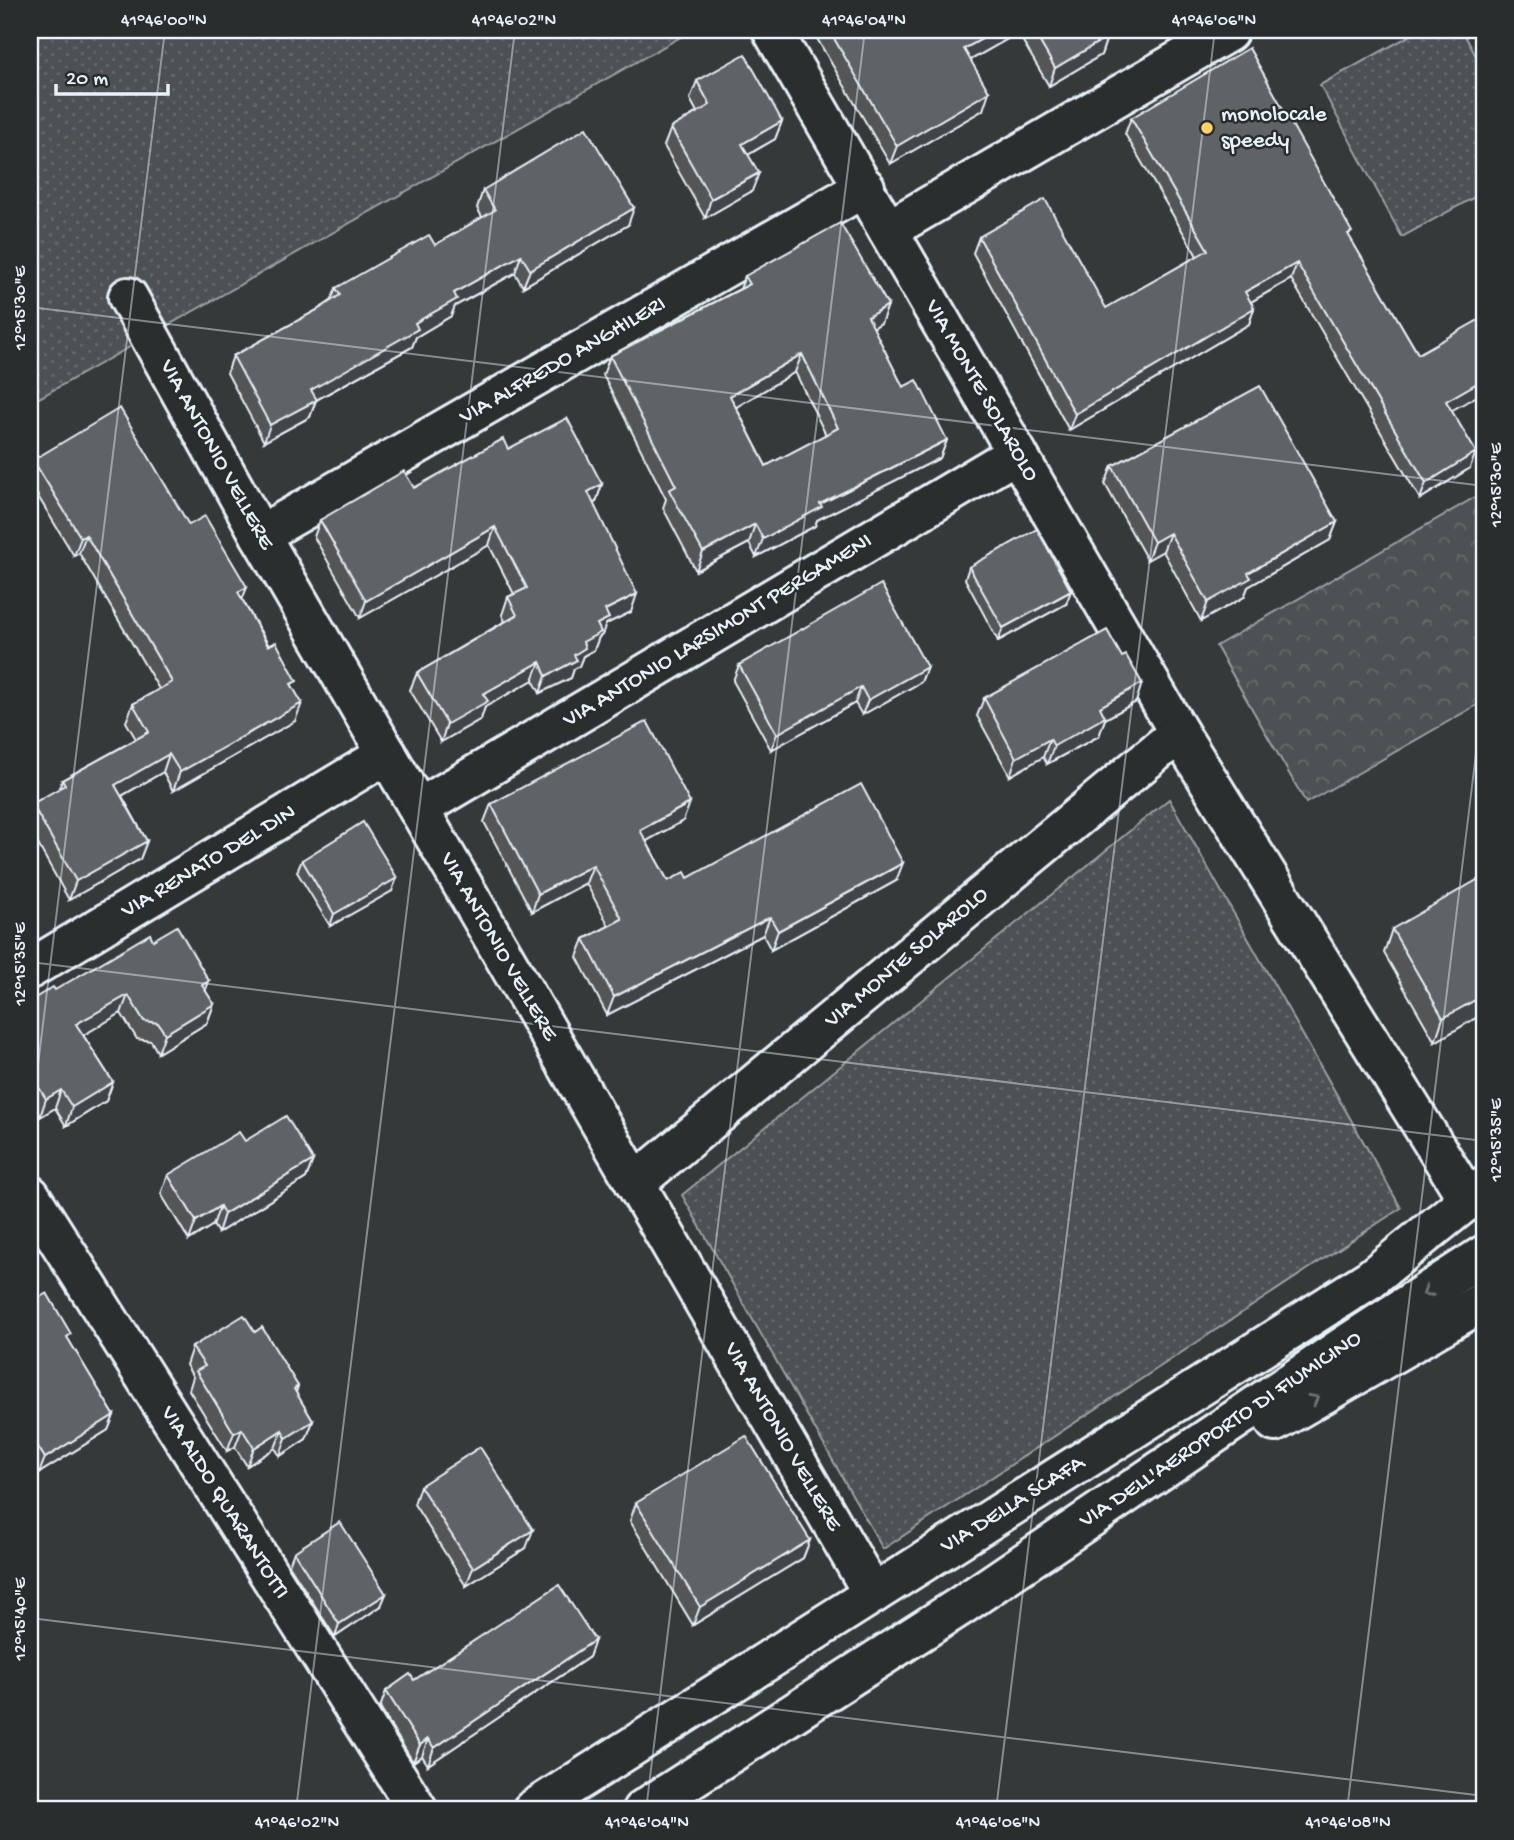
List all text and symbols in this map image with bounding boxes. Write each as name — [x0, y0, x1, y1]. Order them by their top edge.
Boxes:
text: 41°46'00"N — [121, 11, 207, 32]
text: 41°46'02"N — [472, 11, 556, 32]
text: 41°46'04"N — [822, 11, 906, 32]
text: 41°46'06"N — [1172, 11, 1256, 32]
scale bar — [56, 52, 168, 96]
text: 20 m — [66, 68, 108, 93]
place label: monolocale speedy — [1221, 102, 1328, 155]
marker: monolocale speedy — [1199, 120, 1215, 136]
text: 12°15'30"E — [11, 265, 32, 351]
street label: VIA ALFREDO ANGHILERI — [454, 291, 671, 432]
street label: VIA MONTE SOLAROLO — [917, 294, 1044, 487]
street label: VIA ANTONIO VELLERE — [152, 354, 280, 556]
text: 12°15'30"E — [1487, 442, 1508, 528]
street label: VIA ANTONIO LARSIMONT PERGAMENI — [558, 528, 877, 735]
street label: VIA RENATO DEL DIN — [116, 799, 301, 925]
street label: VIA ANTONIO VELLERE — [433, 847, 564, 1047]
street label: VIA MONTE SOLAROLO — [819, 882, 994, 1035]
text: 12°15'35"E — [11, 922, 32, 1007]
text: 12°15'35"E — [1487, 1098, 1508, 1183]
one-way arrow — [1422, 1284, 1435, 1297]
street label: VIA DELL'AEROPORTO DI FIUMICINO — [1074, 1325, 1367, 1535]
street label: VIA ANTONIO VELLERE — [717, 1337, 848, 1537]
one-way arrow — [1306, 1394, 1319, 1407]
street label: VIA ALDO QUARANTOTTI — [153, 1401, 294, 1604]
street label: VIA DELLA SCAFA — [935, 1449, 1091, 1561]
text: 12°15'40"E — [11, 1577, 32, 1661]
text: 41°46'02"N — [255, 1813, 339, 1834]
text: 41°46'04"N — [605, 1813, 689, 1834]
text: 41°46'06"N — [956, 1813, 1040, 1834]
text: 41°46'08"N — [1305, 1813, 1391, 1834]

